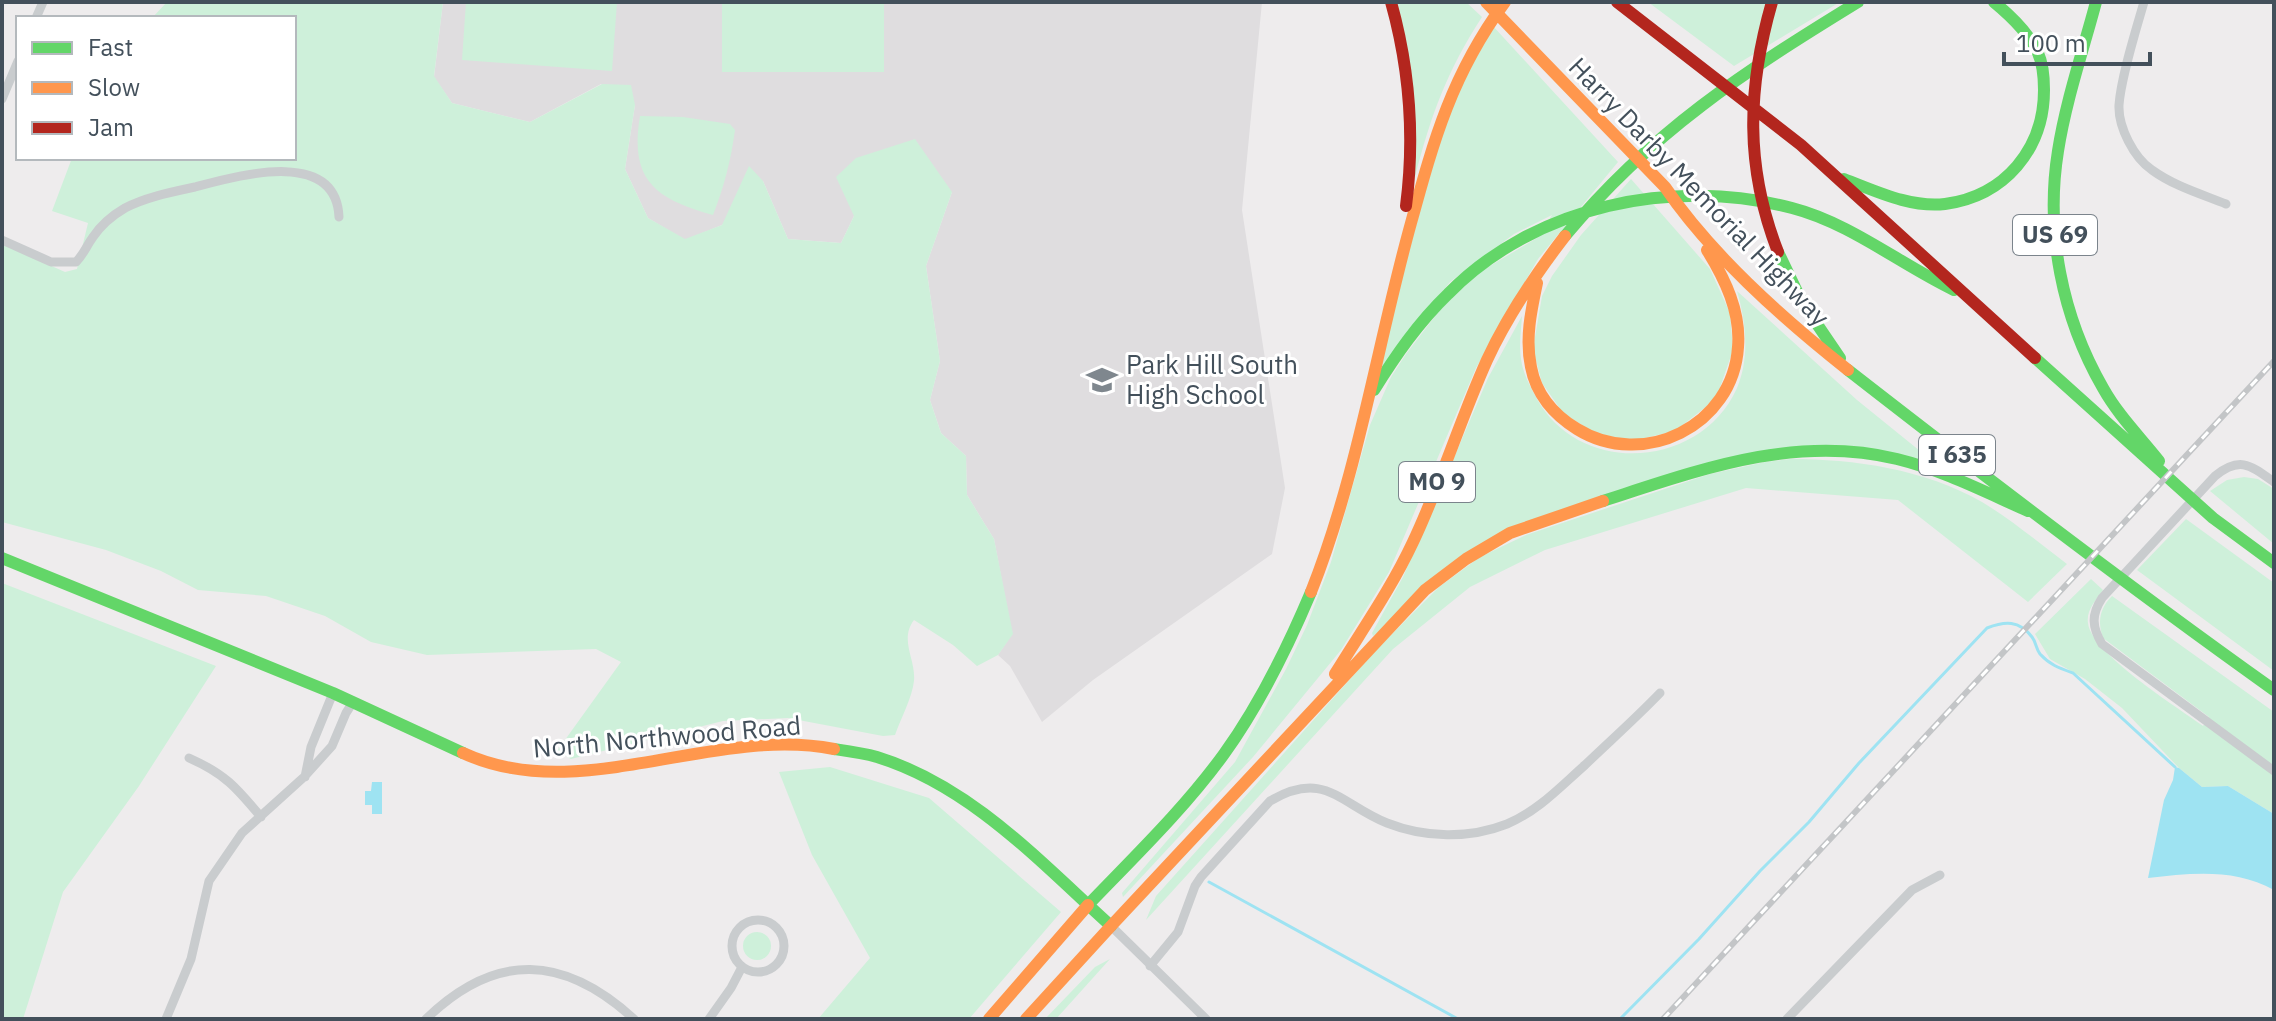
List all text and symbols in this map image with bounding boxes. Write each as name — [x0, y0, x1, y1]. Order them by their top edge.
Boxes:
legend — [16, 16, 296, 160]
scale bar — [2004, 16, 2150, 66]
text: 100 m — [2016, 27, 2086, 59]
text: Fast — [88, 31, 133, 63]
street label: Harry Darby Memorial Highway — [1562, 50, 1837, 333]
text: Slow — [88, 71, 140, 103]
text: Jam — [88, 111, 134, 143]
road number: US 69 — [2013, 215, 2097, 255]
place label: Park Hill South High School — [1126, 347, 1298, 411]
school or university icon: Park Hill South High School — [1085, 363, 1119, 397]
road number: I 635 — [1919, 435, 1995, 475]
road number: MO 9 — [1399, 462, 1475, 502]
street label: North Northwood Road — [531, 707, 802, 765]

